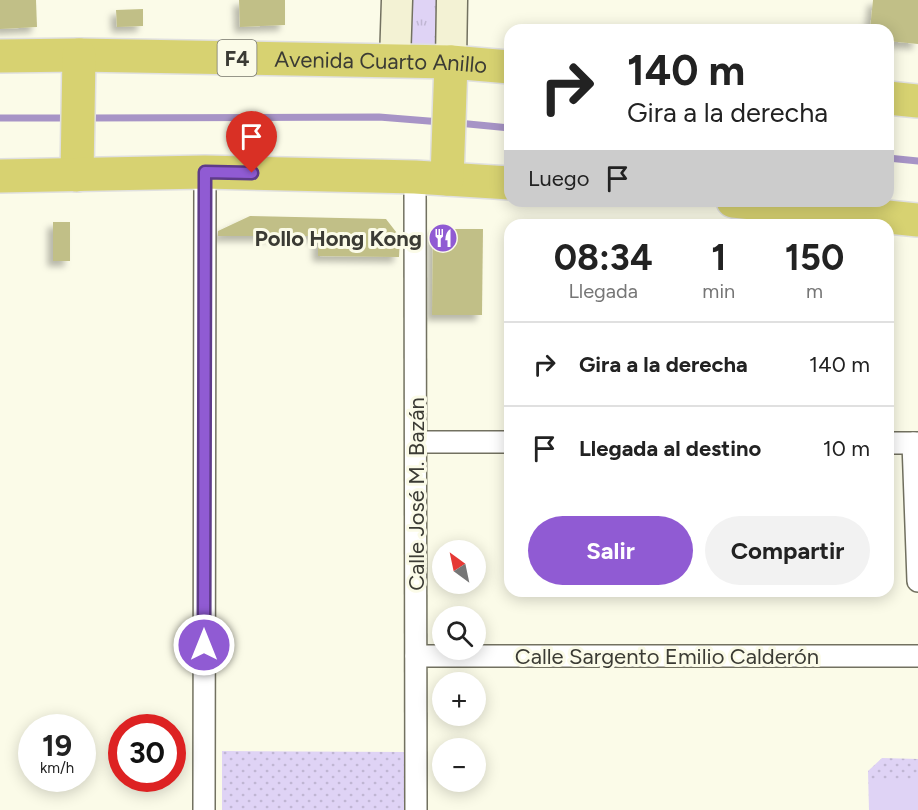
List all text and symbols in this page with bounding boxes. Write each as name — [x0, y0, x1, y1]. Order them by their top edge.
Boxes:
road number: F4 — [218, 40, 256, 76]
street label: Avenida Cuarto Anillo — [274, 45, 488, 79]
text: 140 m — [627, 45, 745, 96]
icon: right — [528, 48, 606, 126]
text: Gira a la derecha — [627, 96, 828, 129]
pin — [226, 111, 277, 173]
icon: arrive — [235, 120, 268, 153]
icon: arrive — [601, 162, 634, 195]
text: Luego — [528, 165, 589, 192]
restaurant icon: Pollo Hong Kong — [427, 222, 459, 254]
place label: Pollo Hong Kong — [255, 225, 422, 252]
text: 08:34 — [554, 236, 653, 279]
text: 1 — [711, 236, 726, 279]
text: 150 — [785, 236, 844, 279]
text: Llegada — [568, 279, 638, 303]
text: min — [702, 279, 735, 303]
text: m — [806, 279, 823, 303]
icon: right — [528, 348, 561, 381]
text: Gira a la derecha — [579, 351, 748, 378]
text: 140 m — [809, 351, 870, 378]
street label: Calle José M. Bazán — [403, 397, 430, 591]
icon: arrive — [528, 432, 561, 465]
text: Llegada al destino — [579, 435, 761, 462]
text: 10 m — [823, 435, 870, 462]
button: Salir — [528, 516, 693, 585]
button: Compartir — [705, 516, 870, 585]
north arrow — [432, 540, 486, 594]
map controls — [432, 540, 486, 792]
button: search — [432, 606, 486, 660]
position arrow — [172, 613, 236, 677]
street label: Calle Sargento Emilio Calderón — [515, 643, 819, 670]
button: + — [432, 672, 486, 726]
speed limit sign: 30 — [108, 714, 186, 792]
text: 19 — [42, 727, 72, 764]
button: − — [432, 738, 486, 792]
text: km/h — [40, 759, 74, 777]

